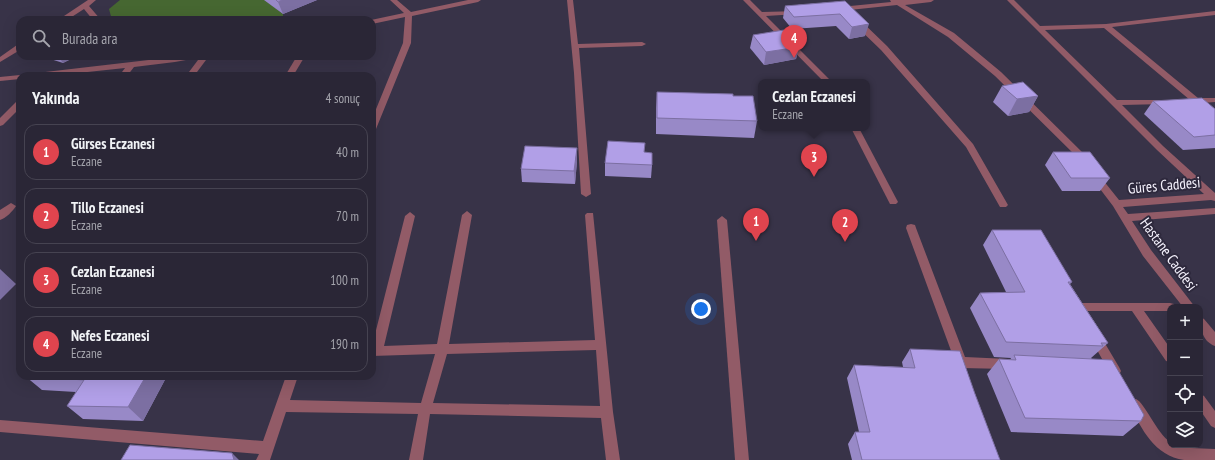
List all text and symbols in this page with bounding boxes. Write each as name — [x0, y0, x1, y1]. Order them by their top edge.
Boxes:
search box — [16, 16, 376, 60]
pin: 4 — [781, 25, 807, 58]
icon: search — [30, 27, 52, 49]
text: Burada ara — [62, 29, 117, 48]
popup — [758, 79, 870, 131]
text: Yakında — [32, 87, 79, 109]
text: Cezlan Eczanesi — [772, 87, 856, 106]
text: 4 sonuç — [325, 90, 360, 107]
text: Eczane — [772, 106, 803, 123]
text: Gürses Eczanesi — [71, 134, 155, 153]
text: 1 — [43, 144, 49, 161]
text: 40 m — [336, 144, 359, 161]
pin: 3 — [801, 144, 827, 177]
text: Eczane — [71, 153, 102, 170]
street label: Güres Caddesi — [1127, 172, 1201, 198]
text: Tillo Eczanesi — [71, 198, 144, 217]
text: 2 — [43, 208, 49, 225]
text: 70 m — [336, 208, 359, 225]
pin: 1 — [743, 208, 769, 241]
pin: 2 — [832, 209, 858, 242]
street label: Hastane Caddesi — [1136, 214, 1202, 294]
text: Eczane — [71, 217, 102, 234]
text: Cezlan Eczanesi — [71, 262, 155, 281]
text: 3 — [43, 272, 49, 289]
text: 100 m — [330, 272, 359, 289]
text: Eczane — [71, 281, 102, 298]
your location — [691, 299, 711, 319]
map controls — [1167, 304, 1203, 448]
button: + — [1167, 304, 1203, 340]
text: Nefes Eczanesi — [71, 326, 150, 345]
text: 4 — [43, 336, 49, 353]
text: 190 m — [330, 336, 359, 353]
button: − — [1167, 340, 1203, 376]
text: Eczane — [71, 345, 102, 362]
button: locate — [1167, 376, 1203, 412]
button: layers — [1167, 412, 1203, 448]

